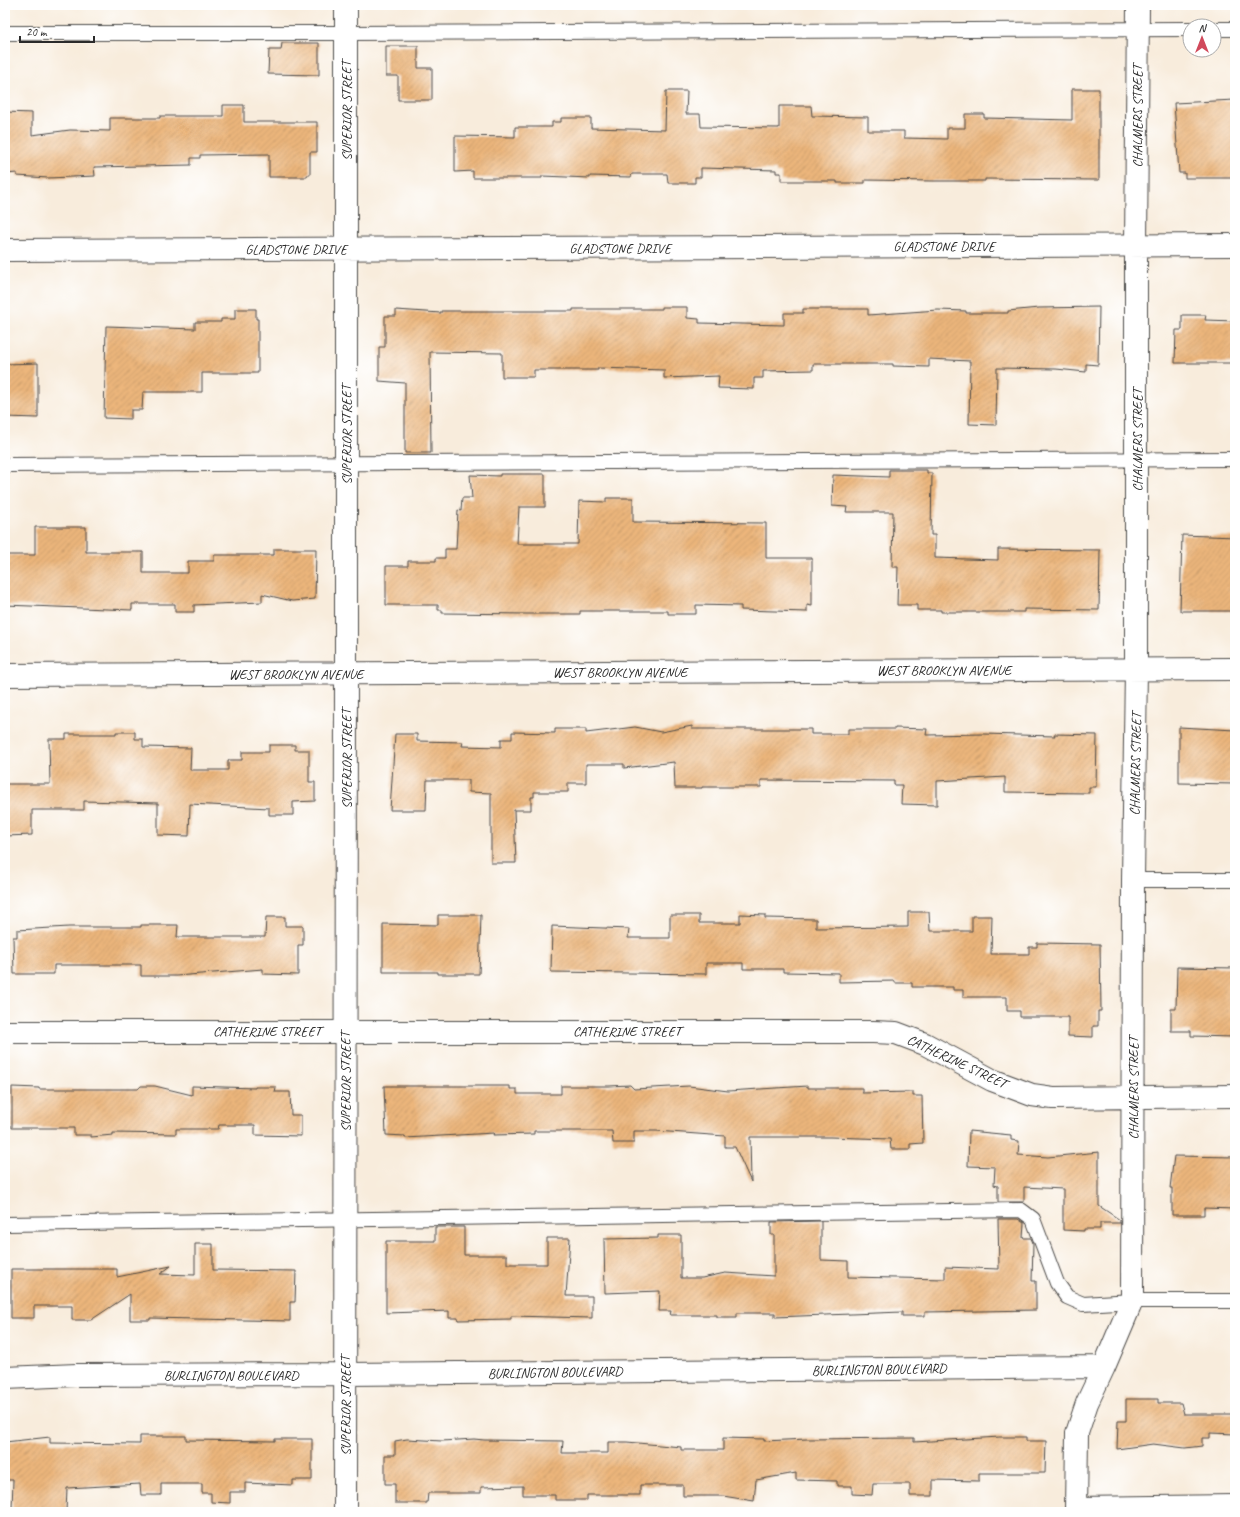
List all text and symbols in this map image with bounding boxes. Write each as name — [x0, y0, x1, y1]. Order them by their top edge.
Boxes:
scale bar — [20, 18, 94, 44]
north arrow — [1182, 18, 1222, 58]
text: N — [1199, 21, 1208, 35]
text: 20 m — [26, 24, 48, 40]
street label: SUPERIOR STREET — [338, 58, 355, 161]
street label: CHALMERS STREET — [1129, 61, 1146, 167]
street label: GLADSTONE DRIVE — [893, 238, 997, 255]
street label: GLADSTONE DRIVE — [569, 240, 673, 257]
street label: GLADSTONE DRIVE — [245, 241, 349, 258]
street label: SUPERIOR STREET — [338, 382, 355, 485]
street label: CHALMERS STREET — [1129, 385, 1146, 491]
street label: WEST BROOKLYN AVENUE — [877, 662, 1013, 679]
street label: WEST BROOKLYN AVENUE — [553, 664, 689, 681]
street label: WEST BROOKLYN AVENUE — [229, 666, 365, 683]
street label: SUPERIOR STREET — [338, 706, 355, 809]
street label: CHALMERS STREET — [1126, 709, 1145, 816]
street label: CATHERINE STREET — [213, 1023, 325, 1040]
street label: CATHERINE STREET — [573, 1023, 685, 1040]
street label: SUPERIOR STREET — [337, 1029, 354, 1132]
street label: CATHERINE STREET — [904, 1031, 1013, 1094]
street label: CHALMERS STREET — [1125, 1033, 1142, 1139]
street label: SUPERIOR STREET — [337, 1353, 354, 1456]
street label: BURLINGTON BOULEVARD — [812, 1360, 948, 1379]
street label: BURLINGTON BOULEVARD — [488, 1363, 624, 1382]
street label: BURLINGTON BOULEVARD — [164, 1367, 300, 1384]

